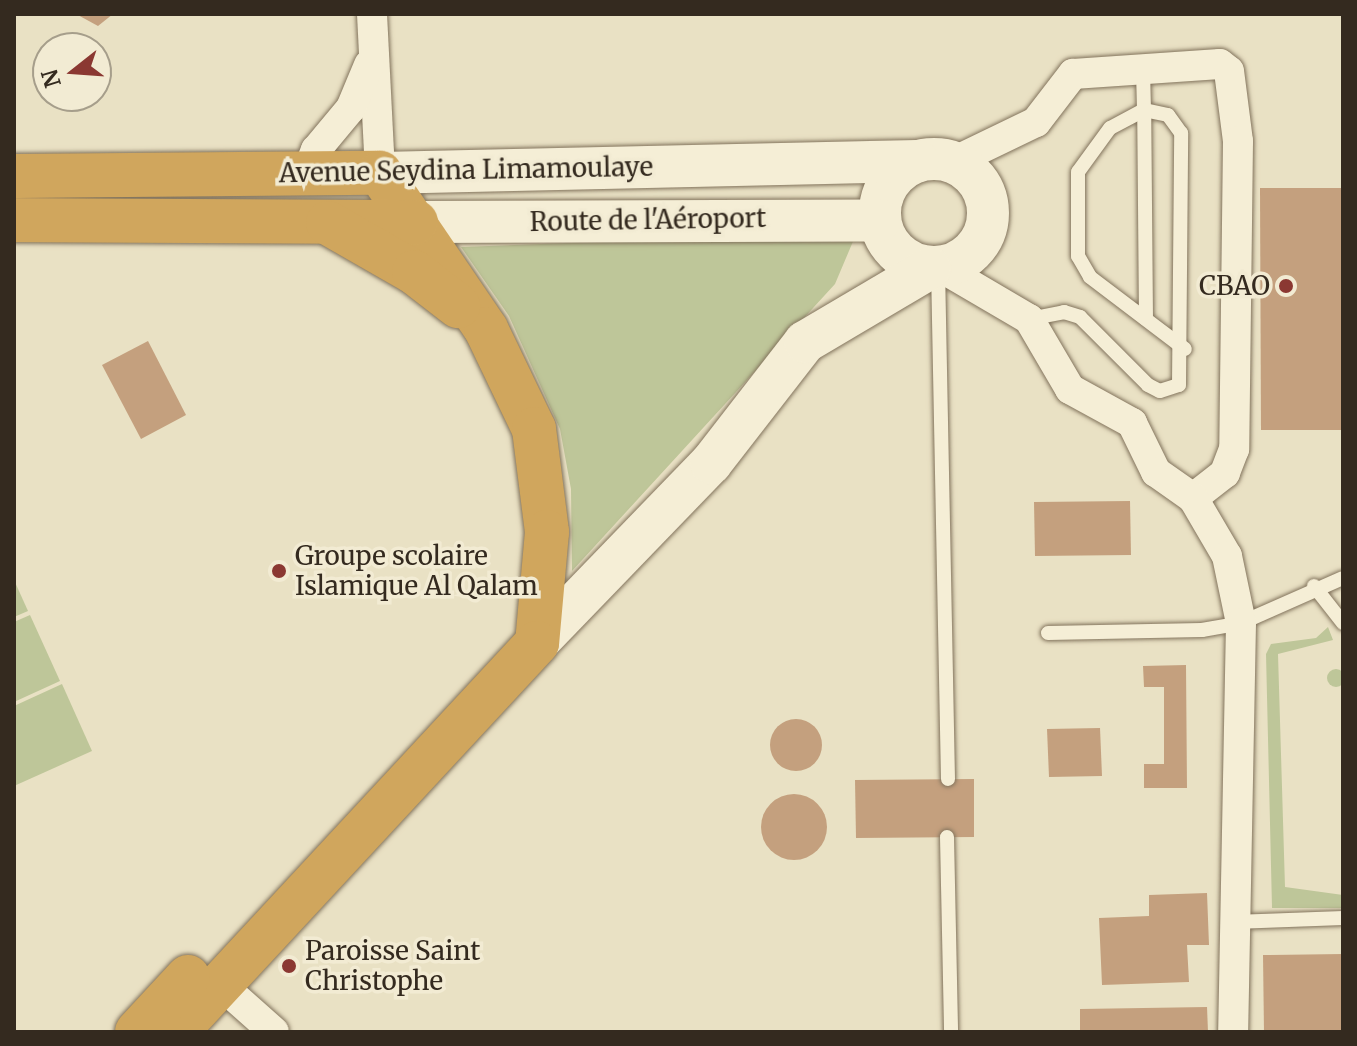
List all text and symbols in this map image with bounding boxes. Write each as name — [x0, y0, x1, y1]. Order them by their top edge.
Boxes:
north arrow — [32, 32, 112, 112]
text: N — [35, 66, 67, 91]
street label: Avenue Seydina Limamoulaye — [279, 151, 653, 189]
street label: Route de l'Aéroport — [529, 202, 767, 238]
place label: CBAO — [1199, 270, 1270, 302]
marker: CBAO — [1277, 277, 1295, 295]
place label: Groupe scolaire Islamique Al Qalam — [295, 540, 538, 602]
marker: Groupe scolaire Islamique Al Qalam — [270, 562, 288, 580]
place label: Paroisse Saint Christophe — [305, 935, 480, 996]
marker: Paroisse Saint Christophe — [280, 957, 298, 975]

